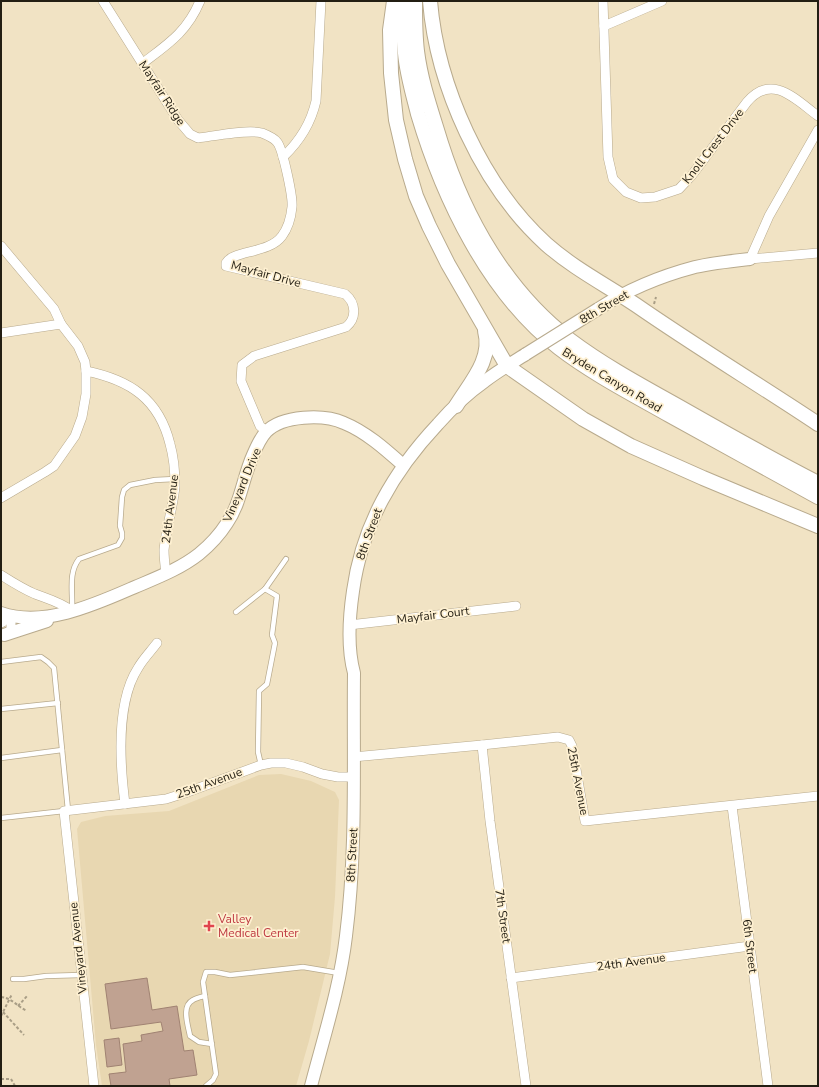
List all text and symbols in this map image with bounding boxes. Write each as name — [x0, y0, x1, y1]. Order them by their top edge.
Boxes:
street label: Mayfair Ridge — [135, 57, 189, 129]
street label: Knoll Crest Drive — [679, 105, 747, 187]
street label: Mayfair Drive — [229, 257, 303, 291]
street label: 8th Street — [577, 286, 632, 327]
street label: Bryden Canyon Road — [559, 344, 665, 416]
street label: Vineyard Drive — [219, 445, 265, 526]
street label: 24th Avenue — [158, 474, 182, 544]
street label: 8th Street — [352, 505, 386, 562]
street label: Mayfair Court — [396, 603, 471, 627]
street label: 25th Avenue — [564, 745, 592, 817]
street label: 25th Avenue — [174, 764, 244, 802]
street label: 8th Street — [343, 827, 361, 882]
street label: 7th Street — [491, 888, 515, 945]
street label: Vineyard Avenue — [65, 902, 91, 995]
place label: Valley Medical Center — [217, 911, 299, 941]
street label: 6th Street — [739, 918, 761, 975]
marker: Valley Medical Center — [203, 920, 215, 932]
street label: 24th Avenue — [596, 949, 666, 975]

